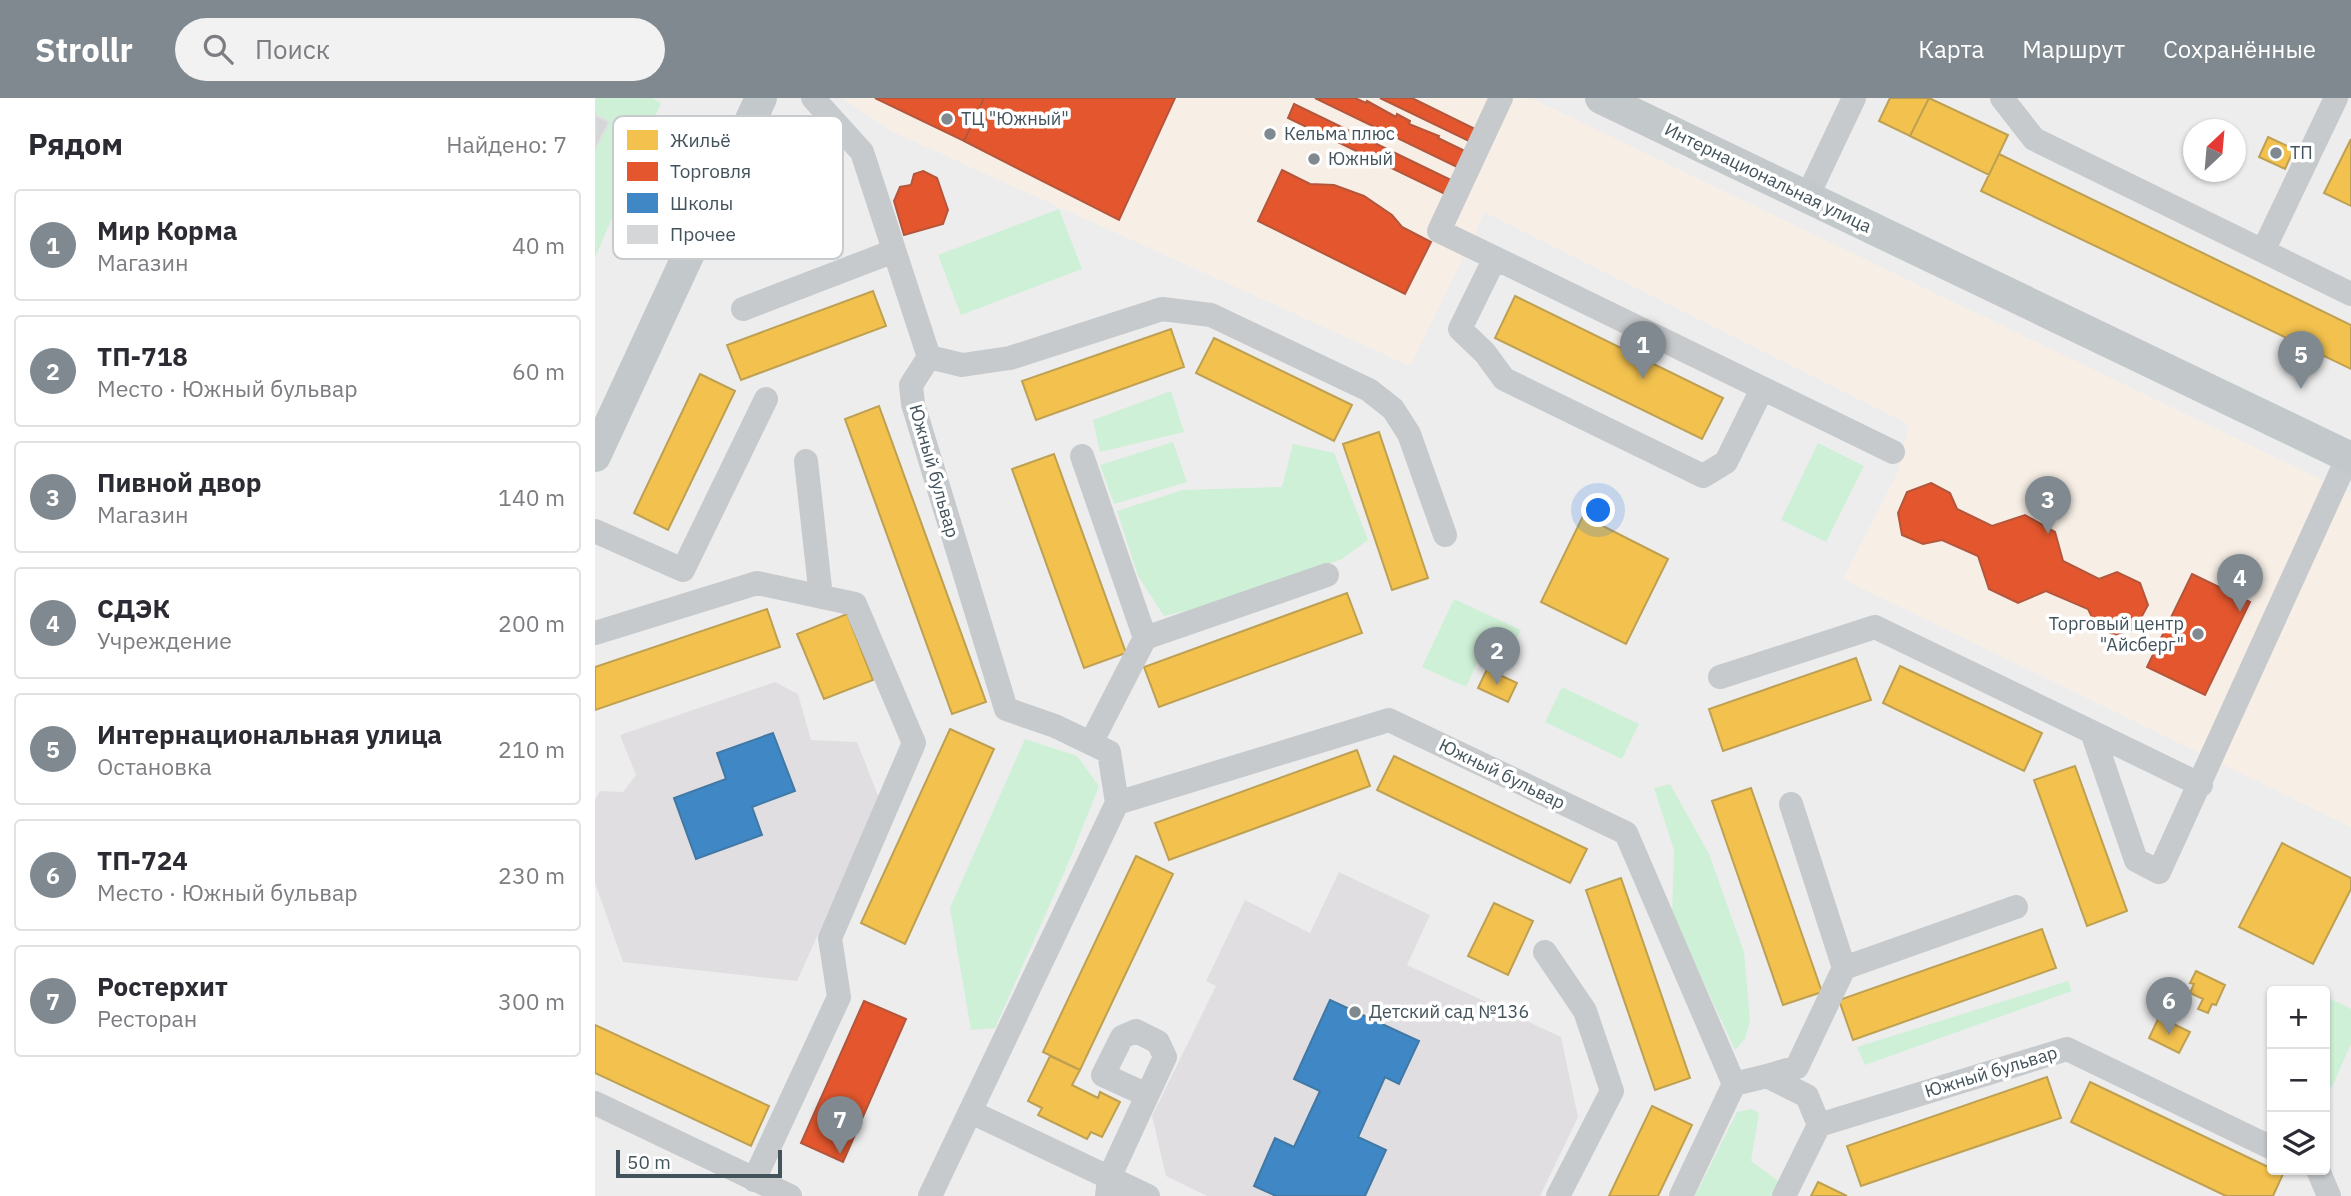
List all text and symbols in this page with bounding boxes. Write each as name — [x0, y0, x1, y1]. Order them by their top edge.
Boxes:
search box — [175, 18, 665, 81]
text: Strollr — [35, 28, 133, 71]
icon: search — [199, 30, 237, 68]
text: Поиск — [255, 32, 330, 66]
text: Карта — [1918, 33, 1984, 65]
text: Маршрут — [2022, 33, 2125, 65]
text: Сохранённые — [2163, 33, 2316, 65]
place label: ТЦ "Южный" — [961, 107, 1069, 130]
marker: ТЦ "Южный" — [939, 111, 955, 127]
legend — [613, 116, 843, 259]
street label: Интернациональная улица — [1661, 117, 1876, 238]
north arrow — [2183, 119, 2246, 182]
place label: Кельма плюс — [1284, 122, 1395, 145]
text: Рядом — [28, 124, 123, 163]
marker: Кельма плюс — [1262, 126, 1278, 142]
text: Жильё — [670, 128, 731, 152]
text: Найдено: 7 — [446, 129, 567, 159]
place label: ТП — [2290, 141, 2313, 164]
marker: ТП — [2268, 145, 2284, 161]
place label: Южный — [1328, 147, 1393, 170]
marker: Южный — [1306, 151, 1322, 167]
text: Торговля — [670, 159, 751, 183]
text: Школы — [670, 191, 733, 215]
text: Мир Корма — [97, 213, 238, 247]
text: Прочее — [670, 222, 736, 246]
text: 1 — [46, 230, 60, 260]
text: 40 m — [512, 230, 565, 260]
text: Магазин — [97, 247, 188, 277]
pin: 1 — [1620, 321, 1666, 379]
pin: 5 — [2278, 331, 2324, 389]
text: ТП-718 — [97, 339, 188, 373]
text: 2 — [46, 356, 60, 386]
text: 60 m — [512, 356, 565, 386]
text: Место · Южный бульвар — [97, 373, 358, 403]
street label: Южный бульвар — [904, 402, 965, 540]
text: Пивной двор — [97, 465, 262, 499]
pin: 3 — [2025, 476, 2071, 534]
text: 3 — [46, 482, 60, 512]
text: 140 m — [498, 482, 565, 512]
your location — [1581, 493, 1615, 527]
text: Магазин — [97, 499, 188, 529]
pin: 4 — [2217, 554, 2263, 612]
text: СДЭК — [97, 591, 170, 625]
text: 4 — [46, 608, 60, 638]
text: 200 m — [498, 608, 565, 638]
place label: Торговый центр "Айсберг" — [2049, 612, 2184, 656]
text: Учреждение — [97, 625, 232, 655]
marker: Торговый центр "Айсберг" — [2190, 626, 2206, 642]
pin: 2 — [1474, 627, 1520, 685]
text: Интернациональная улица — [97, 717, 442, 751]
street label: Южный бульвар — [1435, 733, 1569, 814]
text: 5 — [46, 734, 60, 764]
text: 210 m — [498, 734, 565, 764]
text: Остановка — [97, 751, 212, 781]
text: ТП-724 — [97, 843, 188, 877]
text: 6 — [46, 860, 60, 890]
text: 230 m — [498, 860, 565, 890]
text: Место · Южный бульвар — [97, 877, 358, 907]
text: Ростерхит — [97, 969, 228, 1003]
pin: 6 — [2146, 977, 2192, 1035]
text: 7 — [46, 986, 60, 1016]
text: 300 m — [498, 986, 565, 1016]
map controls — [2267, 986, 2330, 1175]
button: + — [2267, 986, 2330, 1049]
place label: Детский сад №136 — [1369, 1000, 1529, 1023]
text: Ресторан — [97, 1003, 197, 1033]
marker: Детский сад №136 — [1347, 1004, 1363, 1020]
street label: Южный бульвар — [1922, 1040, 2060, 1103]
button: − — [2267, 1049, 2330, 1112]
pin: 7 — [817, 1096, 863, 1154]
button: layers — [2267, 1112, 2330, 1175]
scale bar — [616, 1147, 782, 1179]
text: 50 m — [627, 1150, 671, 1174]

